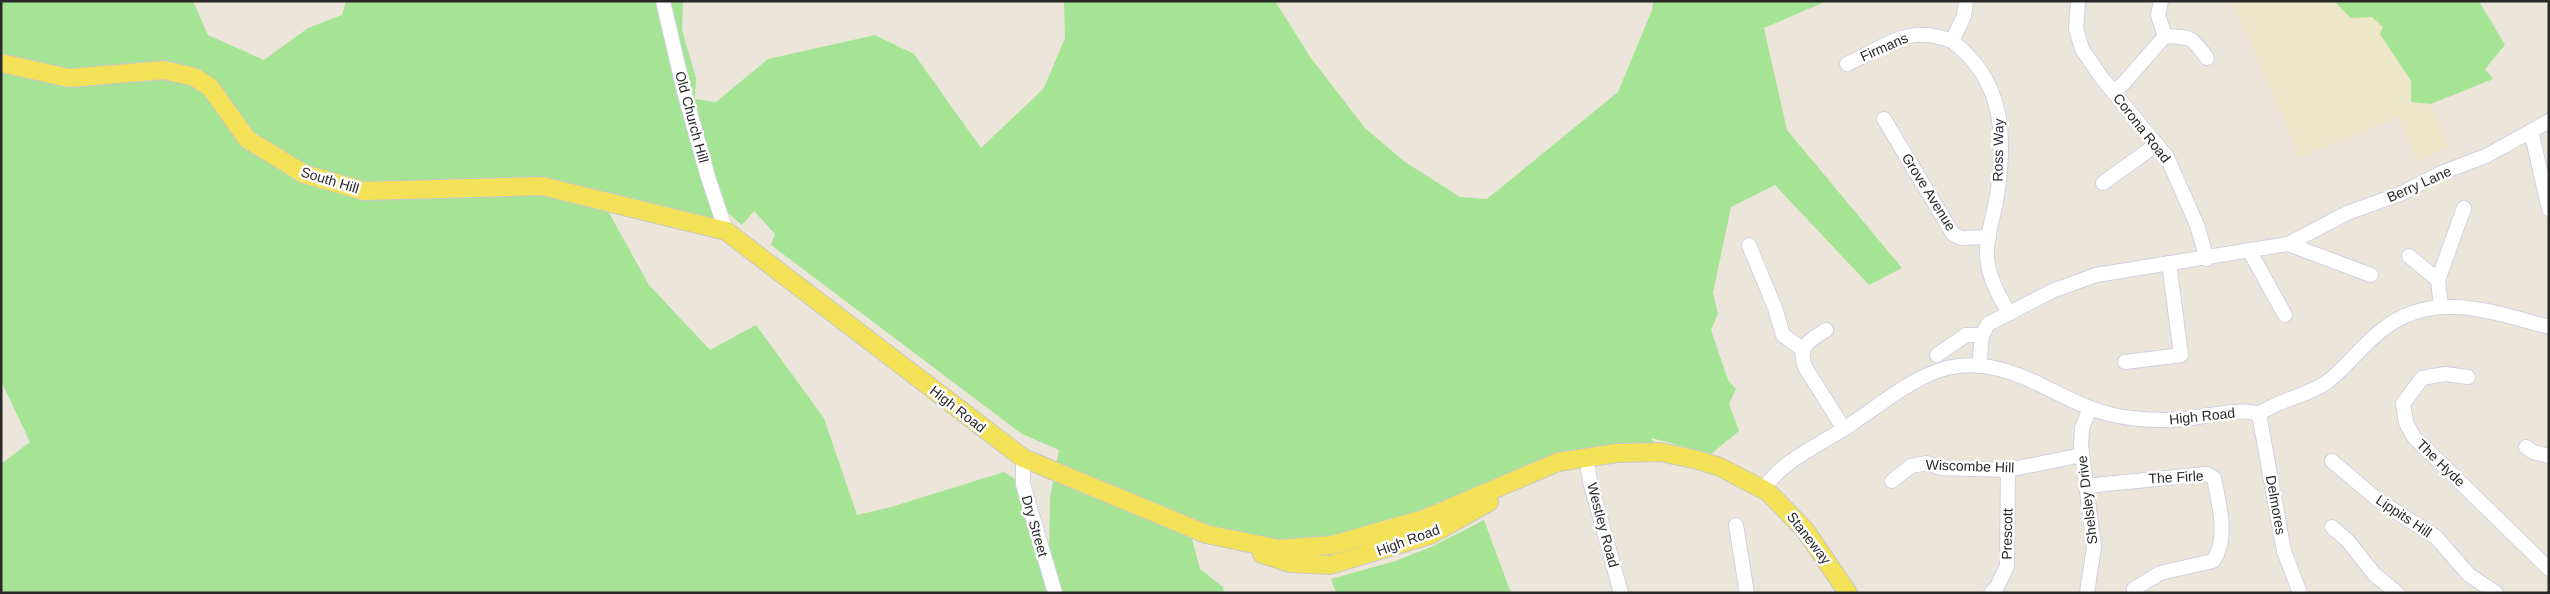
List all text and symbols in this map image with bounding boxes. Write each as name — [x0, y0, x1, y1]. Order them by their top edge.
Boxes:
street label: Firmans — [1858, 29, 1910, 65]
street label: Old Church Hill — [672, 69, 712, 165]
street label: Corona Road — [2110, 90, 2174, 166]
street label: Ross Way — [1989, 118, 2007, 182]
street label: Grove Avenue — [1899, 150, 1959, 234]
street label: Berry Lane — [2384, 163, 2454, 205]
street label: South Hill — [299, 164, 361, 196]
street label: High Road — [927, 382, 989, 436]
street label: High Road — [2168, 405, 2236, 427]
street label: The Hyde — [2414, 436, 2469, 490]
street label: Shelsley Drive — [2074, 454, 2100, 545]
street label: Wiscombe Hill — [1925, 456, 2015, 476]
street label: The Firle — [2148, 468, 2204, 486]
street label: Delmores — [2263, 474, 2289, 536]
street label: Westley Road — [1584, 481, 1622, 569]
street label: Lippits Hill — [2373, 492, 2435, 540]
street label: Dry Street — [1019, 494, 1051, 559]
street label: Prescott — [1999, 508, 2015, 560]
street label: Staneway — [1784, 509, 1834, 567]
street label: High Road — [1374, 521, 1442, 559]

